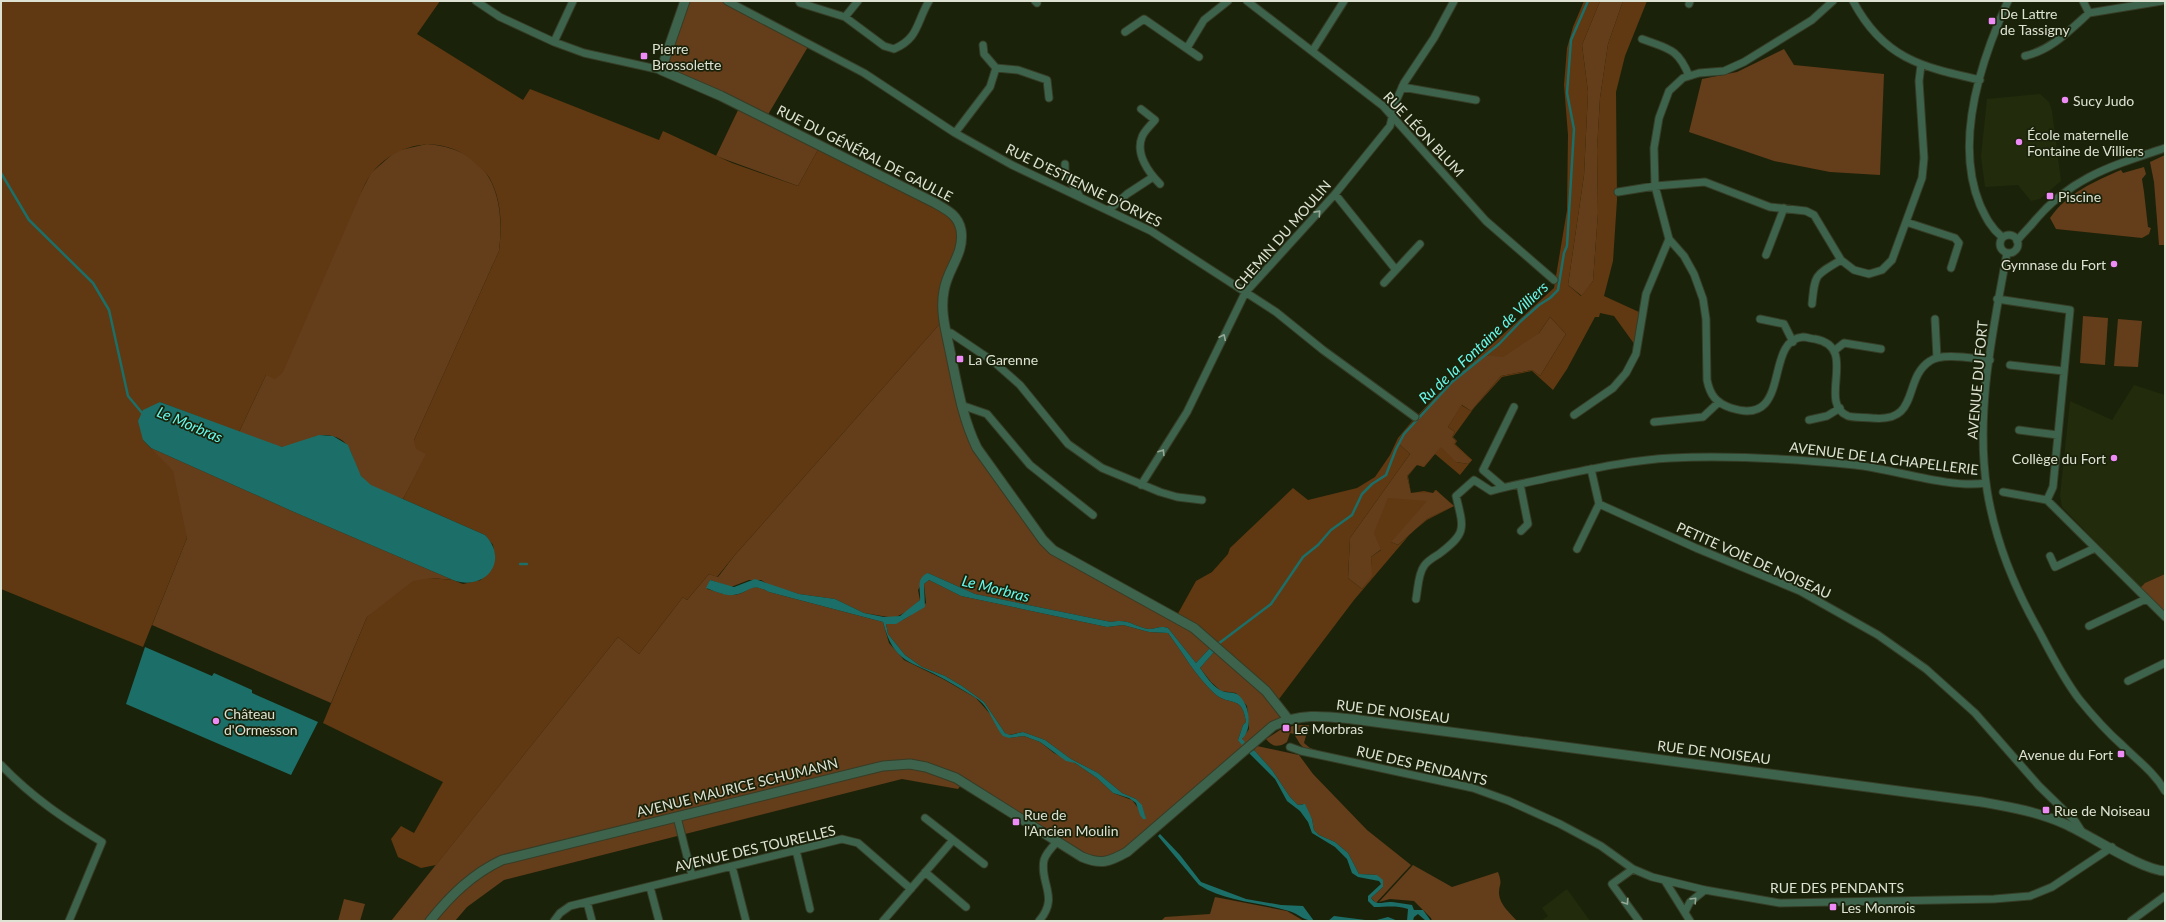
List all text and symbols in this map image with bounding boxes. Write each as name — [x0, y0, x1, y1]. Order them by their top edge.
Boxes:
place label: De Lattre de Tassigny — [2000, 5, 2070, 38]
marker: De Lattre de Tassigny — [1987, 16, 1997, 26]
place label: Pierre Brossolette — [652, 40, 721, 73]
marker: Pierre Brossolette — [639, 51, 649, 61]
street label: RUE LÉON BLUM — [1380, 88, 1468, 180]
place label: Sucy Judo — [2073, 92, 2134, 109]
marker: Sucy Judo — [2060, 95, 2070, 105]
street label: RUE DU GÉNÉRAL DE GAULLE — [774, 101, 956, 205]
place label: École maternelle Fontaine de Villiers — [2027, 126, 2144, 159]
marker: École maternelle Fontaine de Villiers — [2014, 137, 2024, 147]
street label: RUE D'ESTIENNE D'ORVES — [1003, 140, 1165, 230]
street label: CHEMIN DU MOULIN — [1230, 177, 1334, 293]
place label: Piscine — [2058, 188, 2101, 205]
marker: Piscine — [2045, 191, 2055, 201]
one-way arrow — [1314, 210, 1321, 218]
place label: Gymnase du Fort — [2001, 256, 2106, 273]
marker: Gymnase du Fort — [2109, 259, 2119, 269]
water label: Ru de la Fontaine de Villiers — [1415, 277, 1551, 407]
street label: AVENUE DU FORT — [1963, 319, 1991, 440]
one-way arrow — [1218, 334, 1226, 342]
place label: La Garenne — [968, 351, 1038, 368]
marker: La Garenne — [955, 354, 965, 364]
water label: Le Morbras — [155, 402, 225, 446]
street label: AVENUE DE LA CHAPELLERIE — [1789, 438, 1979, 478]
one-way arrow — [1157, 449, 1165, 456]
place label: Collège du Fort — [2012, 450, 2106, 467]
marker: Collège du Fort — [2109, 453, 2119, 463]
street label: PETITE VOIE DE NOISEAU — [1674, 518, 1834, 602]
water label: Le Morbras — [960, 571, 1032, 605]
street label: RUE DE NOISEAU — [1335, 696, 1451, 726]
place label: Château d'Ormesson — [224, 705, 298, 738]
marker: Château d'Ormesson — [211, 716, 221, 726]
place label: Le Morbras — [1294, 720, 1363, 737]
marker: Le Morbras — [1281, 723, 1291, 733]
street label: RUE DE NOISEAU — [1656, 737, 1772, 767]
street label: RUE DES PENDANTS — [1355, 742, 1489, 788]
place label: Avenue du Fort — [2018, 746, 2113, 763]
marker: Avenue du Fort — [2116, 749, 2126, 759]
street label: AVENUE MAURICE SCHUMANN — [635, 754, 839, 820]
place label: Rue de Noiseau — [2054, 802, 2150, 819]
marker: Rue de Noiseau — [2041, 805, 2051, 815]
place label: Rue de l'Ancien Moulin — [1024, 806, 1118, 839]
marker: Rue de l'Ancien Moulin — [1011, 817, 1021, 827]
street label: AVENUE DES TOURELLES — [673, 821, 837, 875]
street label: RUE DES PENDANTS — [1770, 879, 1904, 896]
one-way arrow — [1689, 897, 1696, 905]
one-way arrow — [1621, 898, 1629, 905]
place label: Les Monrois — [1841, 899, 1915, 916]
marker: Les Monrois — [1828, 902, 1838, 912]

